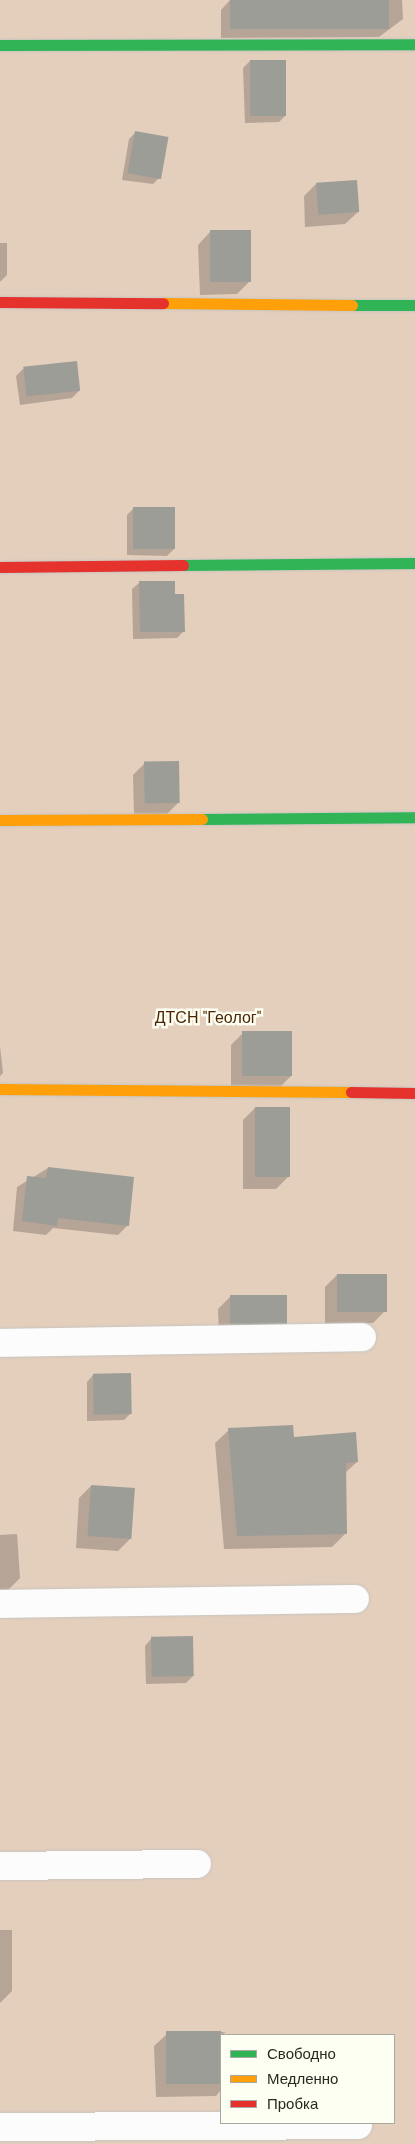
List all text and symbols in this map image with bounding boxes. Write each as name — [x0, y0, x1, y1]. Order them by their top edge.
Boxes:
park label: ДТСН "Геолог" — [155, 1008, 261, 1028]
legend — [220, 2034, 395, 2124]
text: Свободно — [267, 2044, 336, 2064]
text: Медленно — [267, 2069, 338, 2089]
text: Пробка — [267, 2094, 318, 2114]

